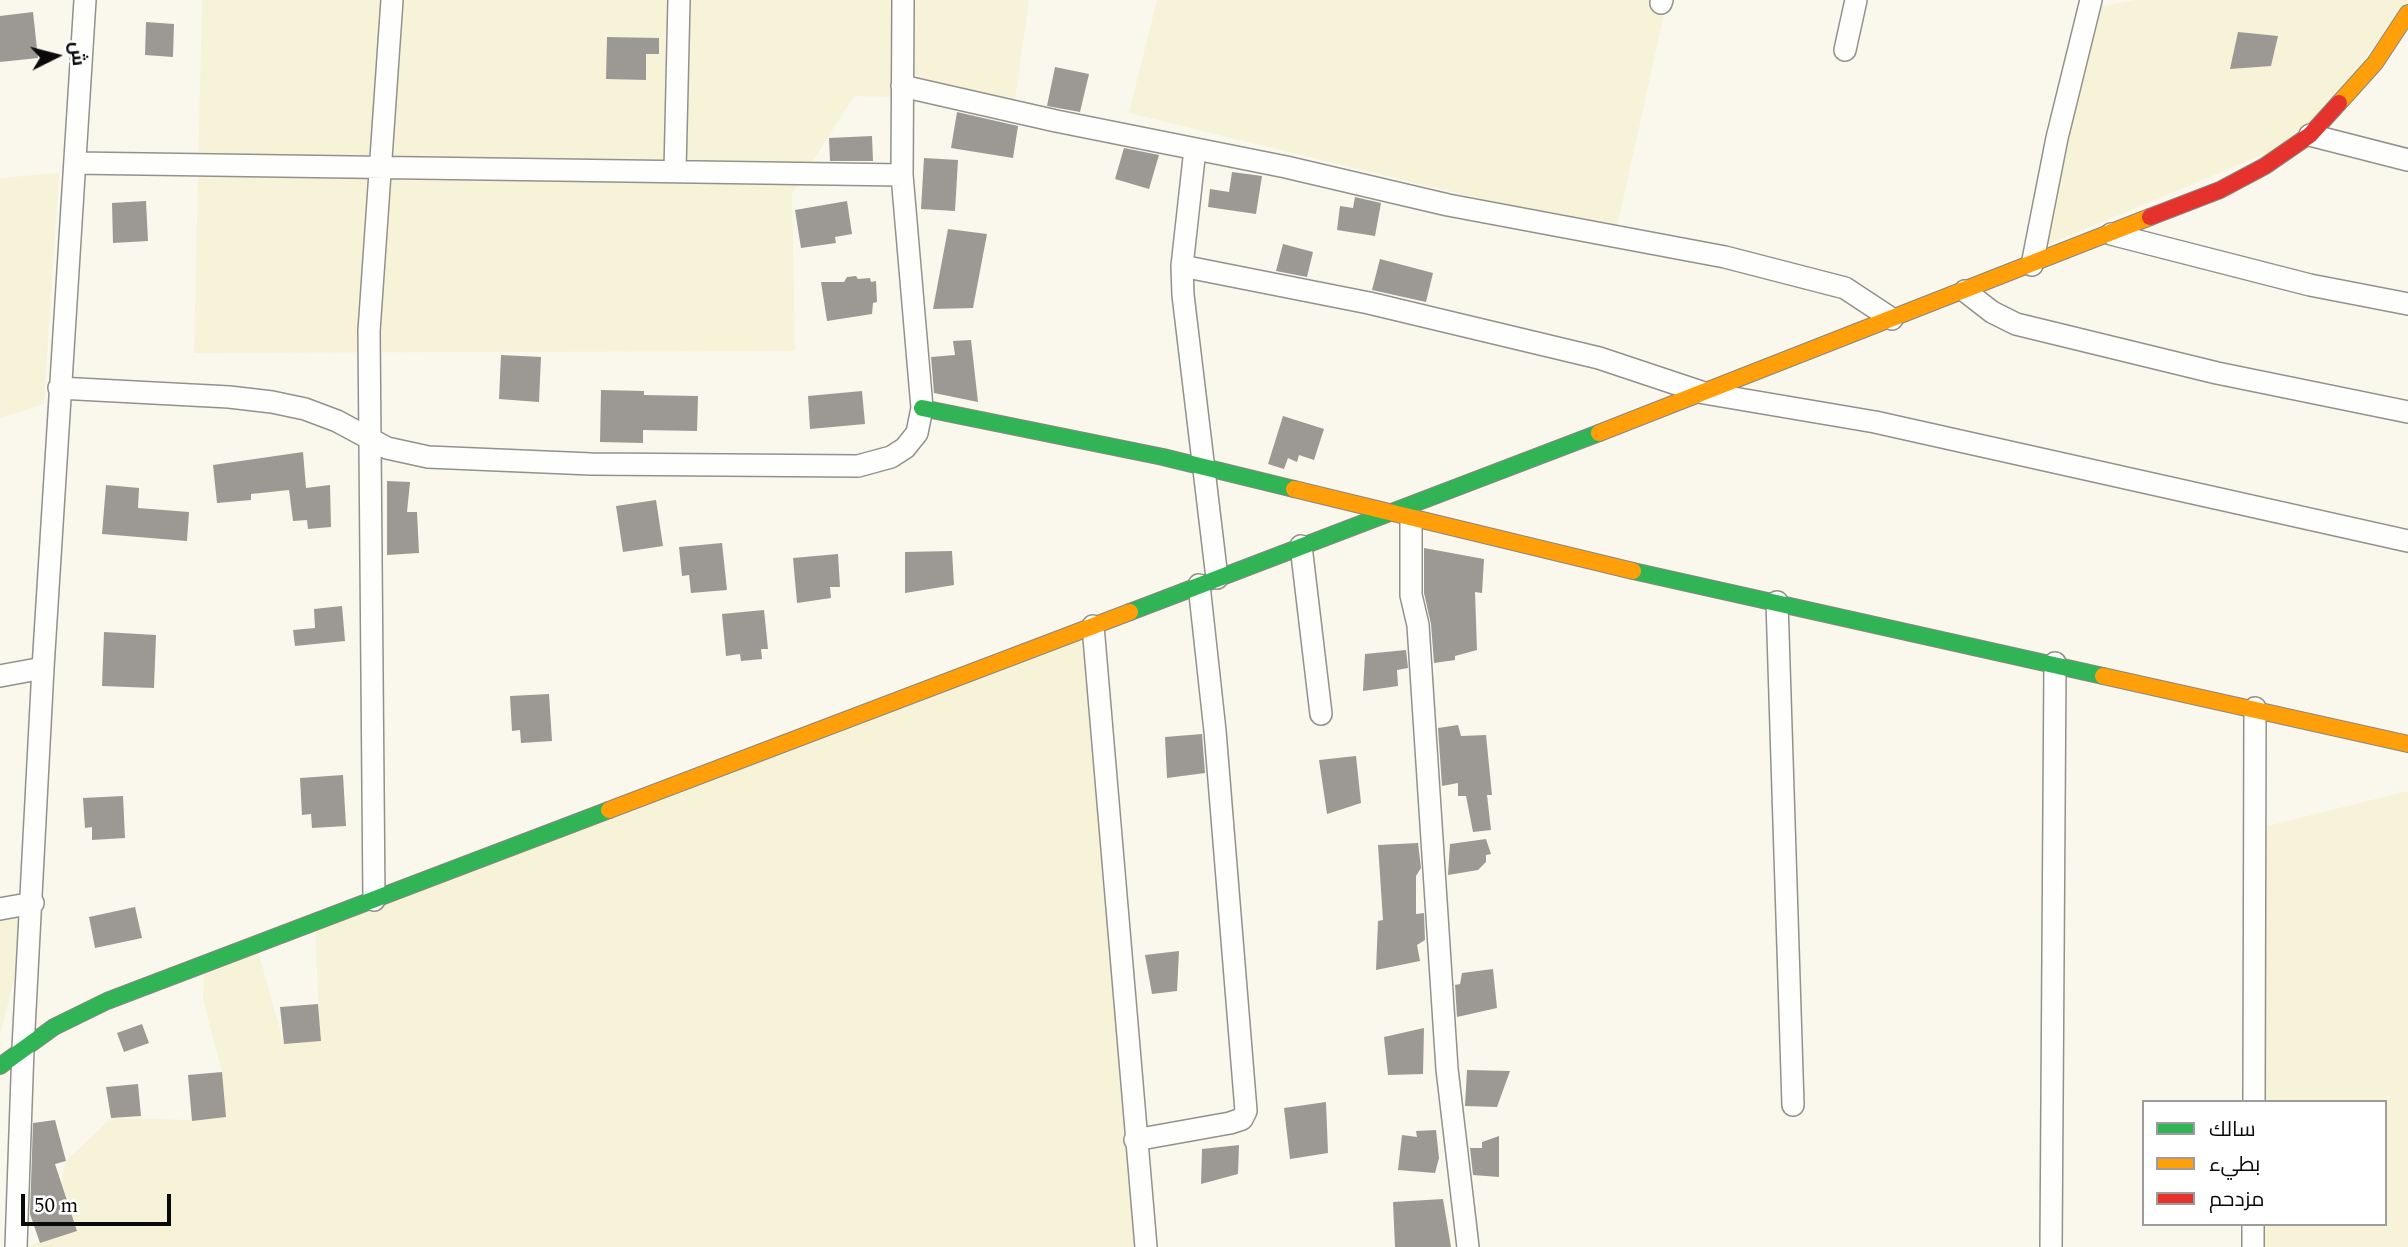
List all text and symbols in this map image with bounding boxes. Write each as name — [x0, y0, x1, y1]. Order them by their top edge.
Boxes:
north arrow — [21, 21, 91, 91]
text: ش — [62, 40, 93, 67]
legend — [2142, 1100, 2387, 1226]
text: سالك — [2209, 1114, 2256, 1146]
text: بطيء — [2209, 1149, 2260, 1181]
scale bar — [24, 1180, 175, 1224]
text: مزدحم — [2209, 1184, 2264, 1216]
text: 50 m — [34, 1190, 78, 1222]

